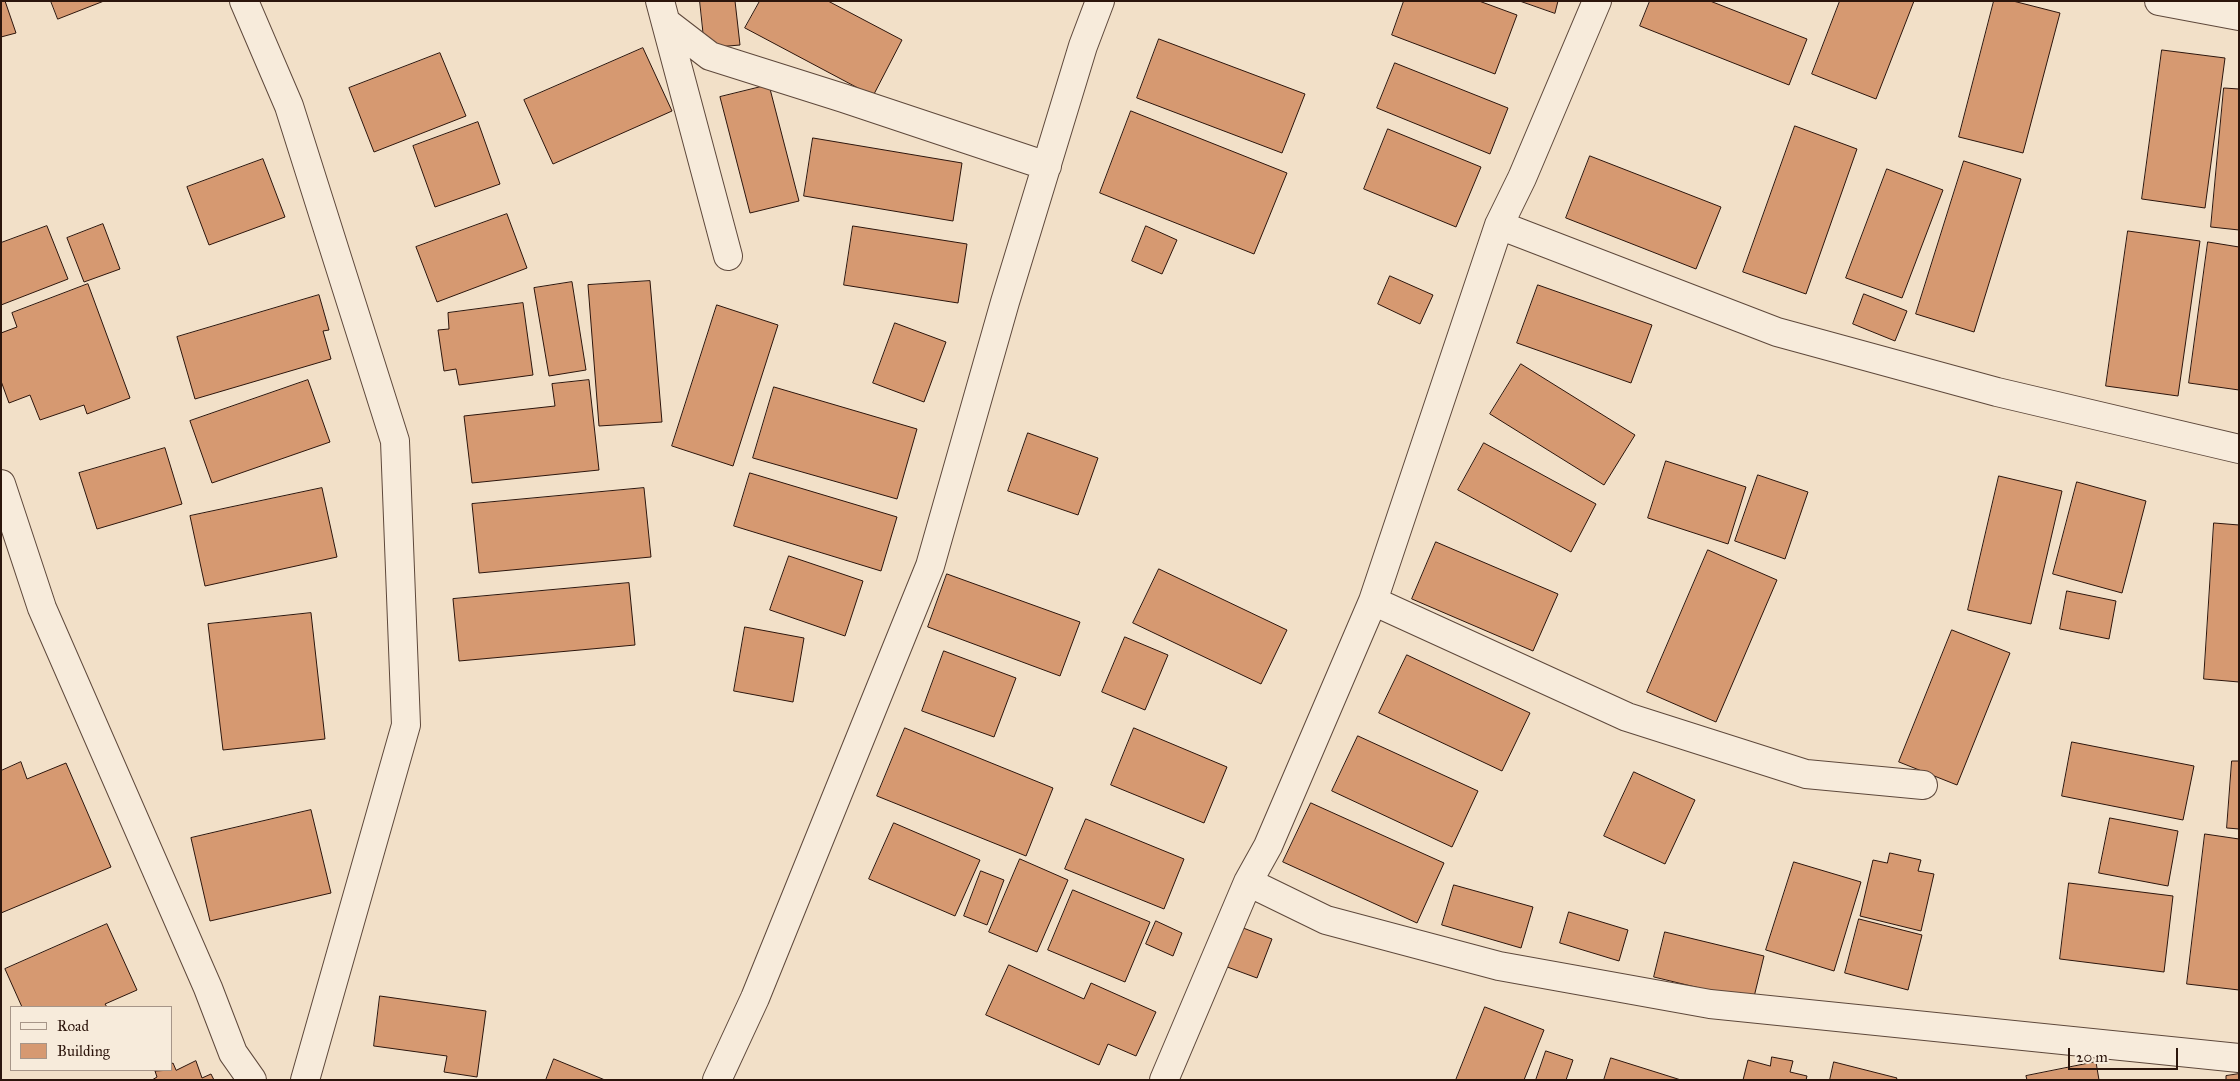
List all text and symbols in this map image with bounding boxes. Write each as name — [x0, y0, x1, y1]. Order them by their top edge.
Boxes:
legend — [10, 1006, 172, 1071]
text: Road — [57, 1017, 89, 1035]
scale bar — [2070, 1038, 2180, 1070]
text: Building — [57, 1042, 110, 1060]
text: 20 m — [2076, 1048, 2108, 1066]

